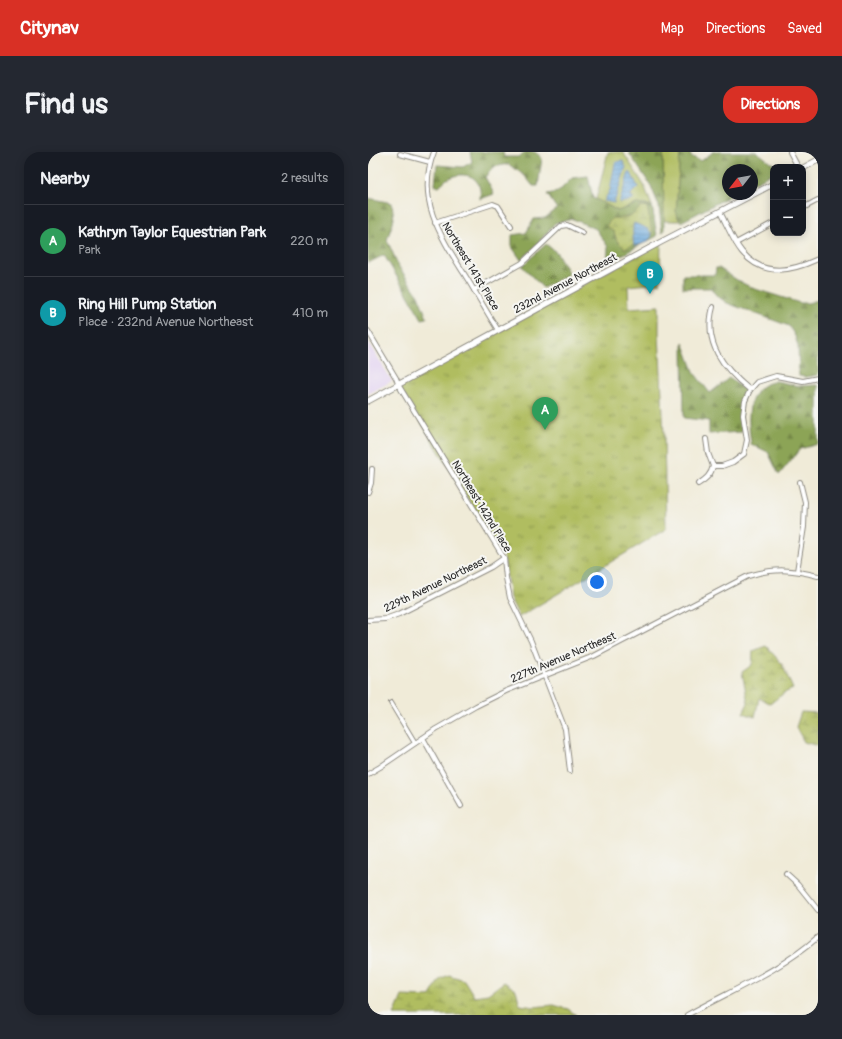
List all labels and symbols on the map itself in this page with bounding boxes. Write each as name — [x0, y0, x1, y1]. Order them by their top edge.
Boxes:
north arrow — [722, 164, 758, 200]
street label: Northeast 141st Place — [439, 220, 502, 313]
street label: 232nd Avenue Northeast — [511, 250, 620, 316]
pin: B — [637, 261, 663, 294]
pin: A — [532, 397, 558, 430]
street label: Northeast 142nd Place — [449, 458, 514, 555]
street label: 229th Avenue Northeast — [382, 554, 489, 615]
your location — [587, 572, 607, 592]
street label: 227th Avenue Northeast — [509, 629, 618, 686]

